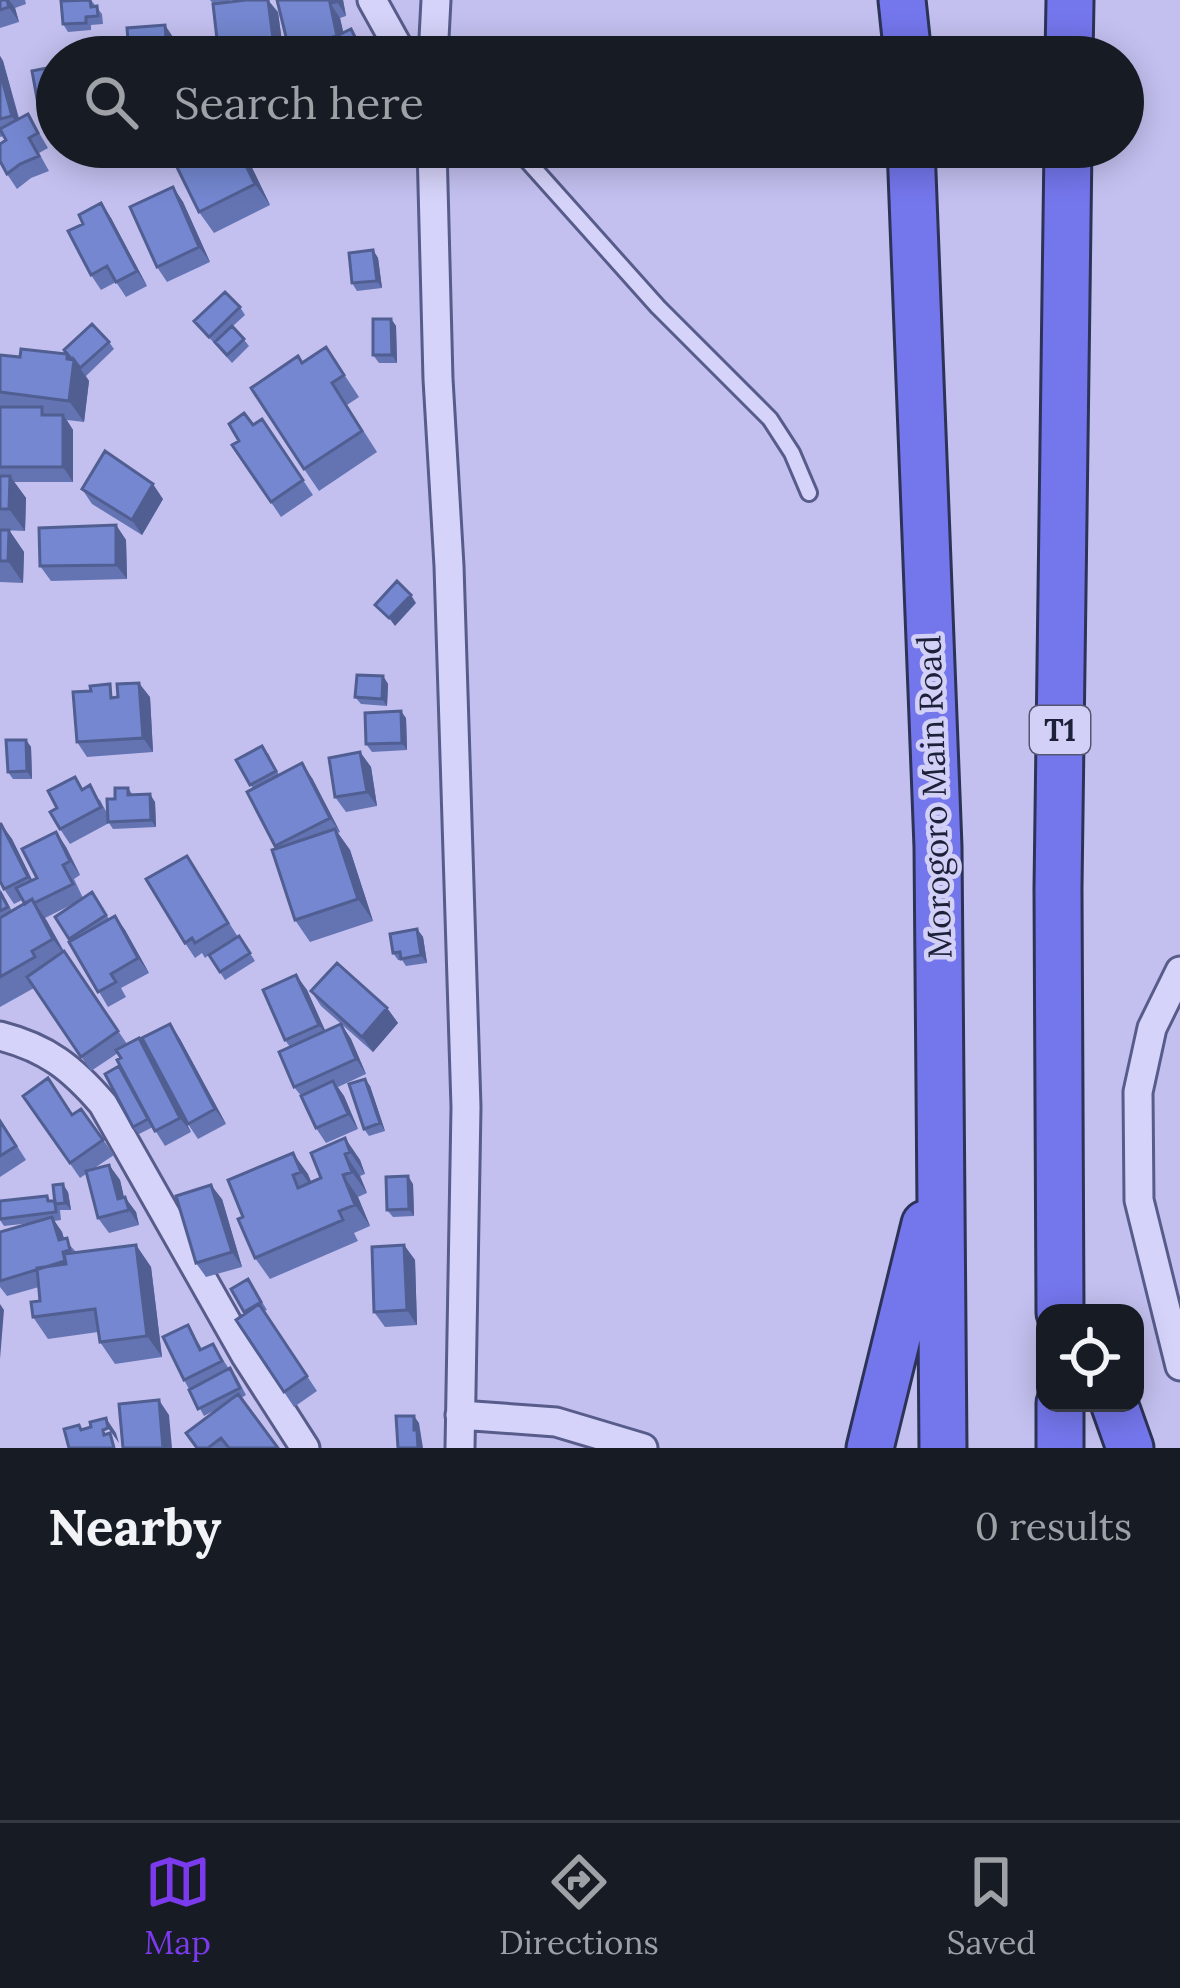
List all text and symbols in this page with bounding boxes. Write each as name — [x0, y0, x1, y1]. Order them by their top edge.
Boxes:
search box — [36, 36, 1144, 168]
icon: search — [78, 69, 144, 135]
text: Search here — [174, 74, 424, 131]
street label: Morogoro Main Road — [907, 634, 961, 960]
road number: T1 — [1030, 706, 1090, 754]
map controls — [1036, 1304, 1144, 1412]
button: locate — [1036, 1304, 1144, 1412]
text: Nearby — [48, 1494, 221, 1559]
text: 0 results — [975, 1501, 1132, 1551]
tab: Map — [144, 1849, 211, 1963]
tab: Directions — [499, 1849, 659, 1963]
tab: Saved — [947, 1849, 1036, 1963]

